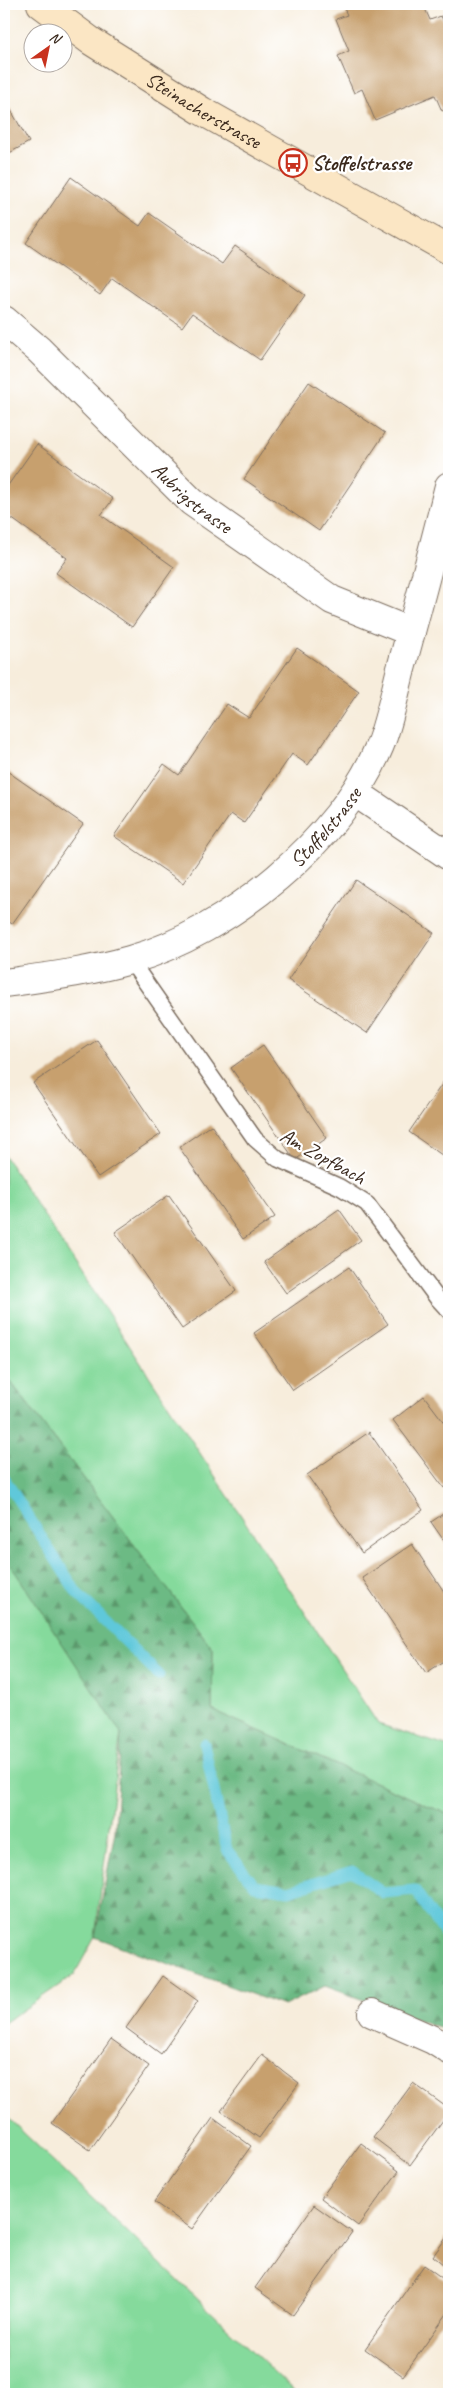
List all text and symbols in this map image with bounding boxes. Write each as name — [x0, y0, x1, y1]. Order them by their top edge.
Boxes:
north arrow — [22, 22, 72, 72]
text: N — [47, 28, 65, 48]
street label: Steinacherstrasse — [141, 66, 266, 155]
bus stop icon: Stoffelstrasse — [278, 148, 308, 178]
place label: Stoffelstrasse — [312, 150, 413, 176]
street label: Aubrigstrasse — [146, 456, 239, 540]
street label: Stoffelstrasse — [284, 781, 368, 873]
street label: Am Zopfbach — [276, 1122, 371, 1190]

